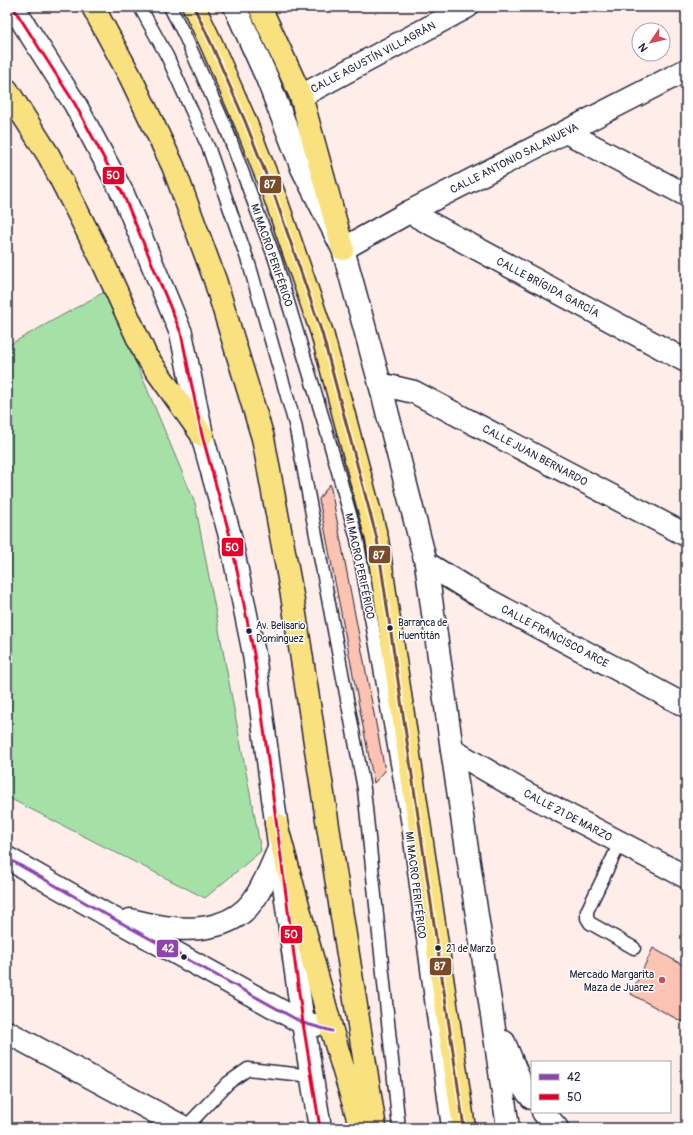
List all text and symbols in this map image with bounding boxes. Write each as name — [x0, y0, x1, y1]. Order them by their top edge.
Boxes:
street label: CALLE AGUSTÍN VILLAGRÁN — [309, 19, 438, 96]
north arrow — [631, 22, 671, 62]
text: N — [635, 40, 651, 54]
street label: CALLE ANTONIO SALANUEVA — [448, 120, 581, 197]
line badge: 50 — [102, 166, 125, 185]
text: 50 — [106, 169, 120, 182]
line badge: 87 — [259, 175, 282, 194]
text: 87 — [264, 178, 276, 191]
street label: MI MACRO PERIFÉRICO — [248, 202, 295, 308]
street label: CALLE BRÍGIDA GARCÍA — [494, 255, 602, 320]
street label: CALLE JUAN BERNARDO — [480, 422, 590, 489]
street label: MI MACRO PERIFÉRICO — [342, 512, 377, 620]
line badge: 50 — [221, 537, 244, 557]
text: 50 — [225, 541, 239, 554]
line badge: 87 — [368, 545, 391, 564]
text: 87 — [373, 549, 385, 562]
street label: CALLE FRANCISCO ARCE — [499, 603, 611, 670]
place label: Barranca de Huentitán — [398, 617, 447, 642]
place label: Av. Belisario Dominguez — [256, 620, 306, 645]
marker: Barranca de Huentitán — [385, 623, 395, 633]
marker: Av. Belisario Dominguez — [244, 626, 254, 636]
street label: CALLE 21 DE MARZO — [521, 787, 614, 844]
street label: MI MACRO PERIFÉRICO — [402, 831, 429, 939]
line badge: 50 — [280, 925, 303, 944]
text: 50 — [284, 928, 298, 941]
line badge: 42 — [156, 939, 179, 958]
text: 42 — [161, 942, 174, 955]
marker: 21 de Marzo — [433, 943, 443, 953]
place label: 21 de Marzo — [446, 943, 496, 955]
unlabelled marker — [179, 952, 189, 962]
line badge: 87 — [429, 957, 452, 976]
text: 87 — [434, 960, 446, 973]
place label: Mercado Margarita Maza de Juarez — [570, 968, 654, 994]
marker: Mercado Margarita Maza de Juarez — [657, 975, 667, 985]
legend — [531, 1061, 671, 1113]
text: 42 — [567, 1070, 581, 1085]
text: 50 — [567, 1090, 582, 1105]

